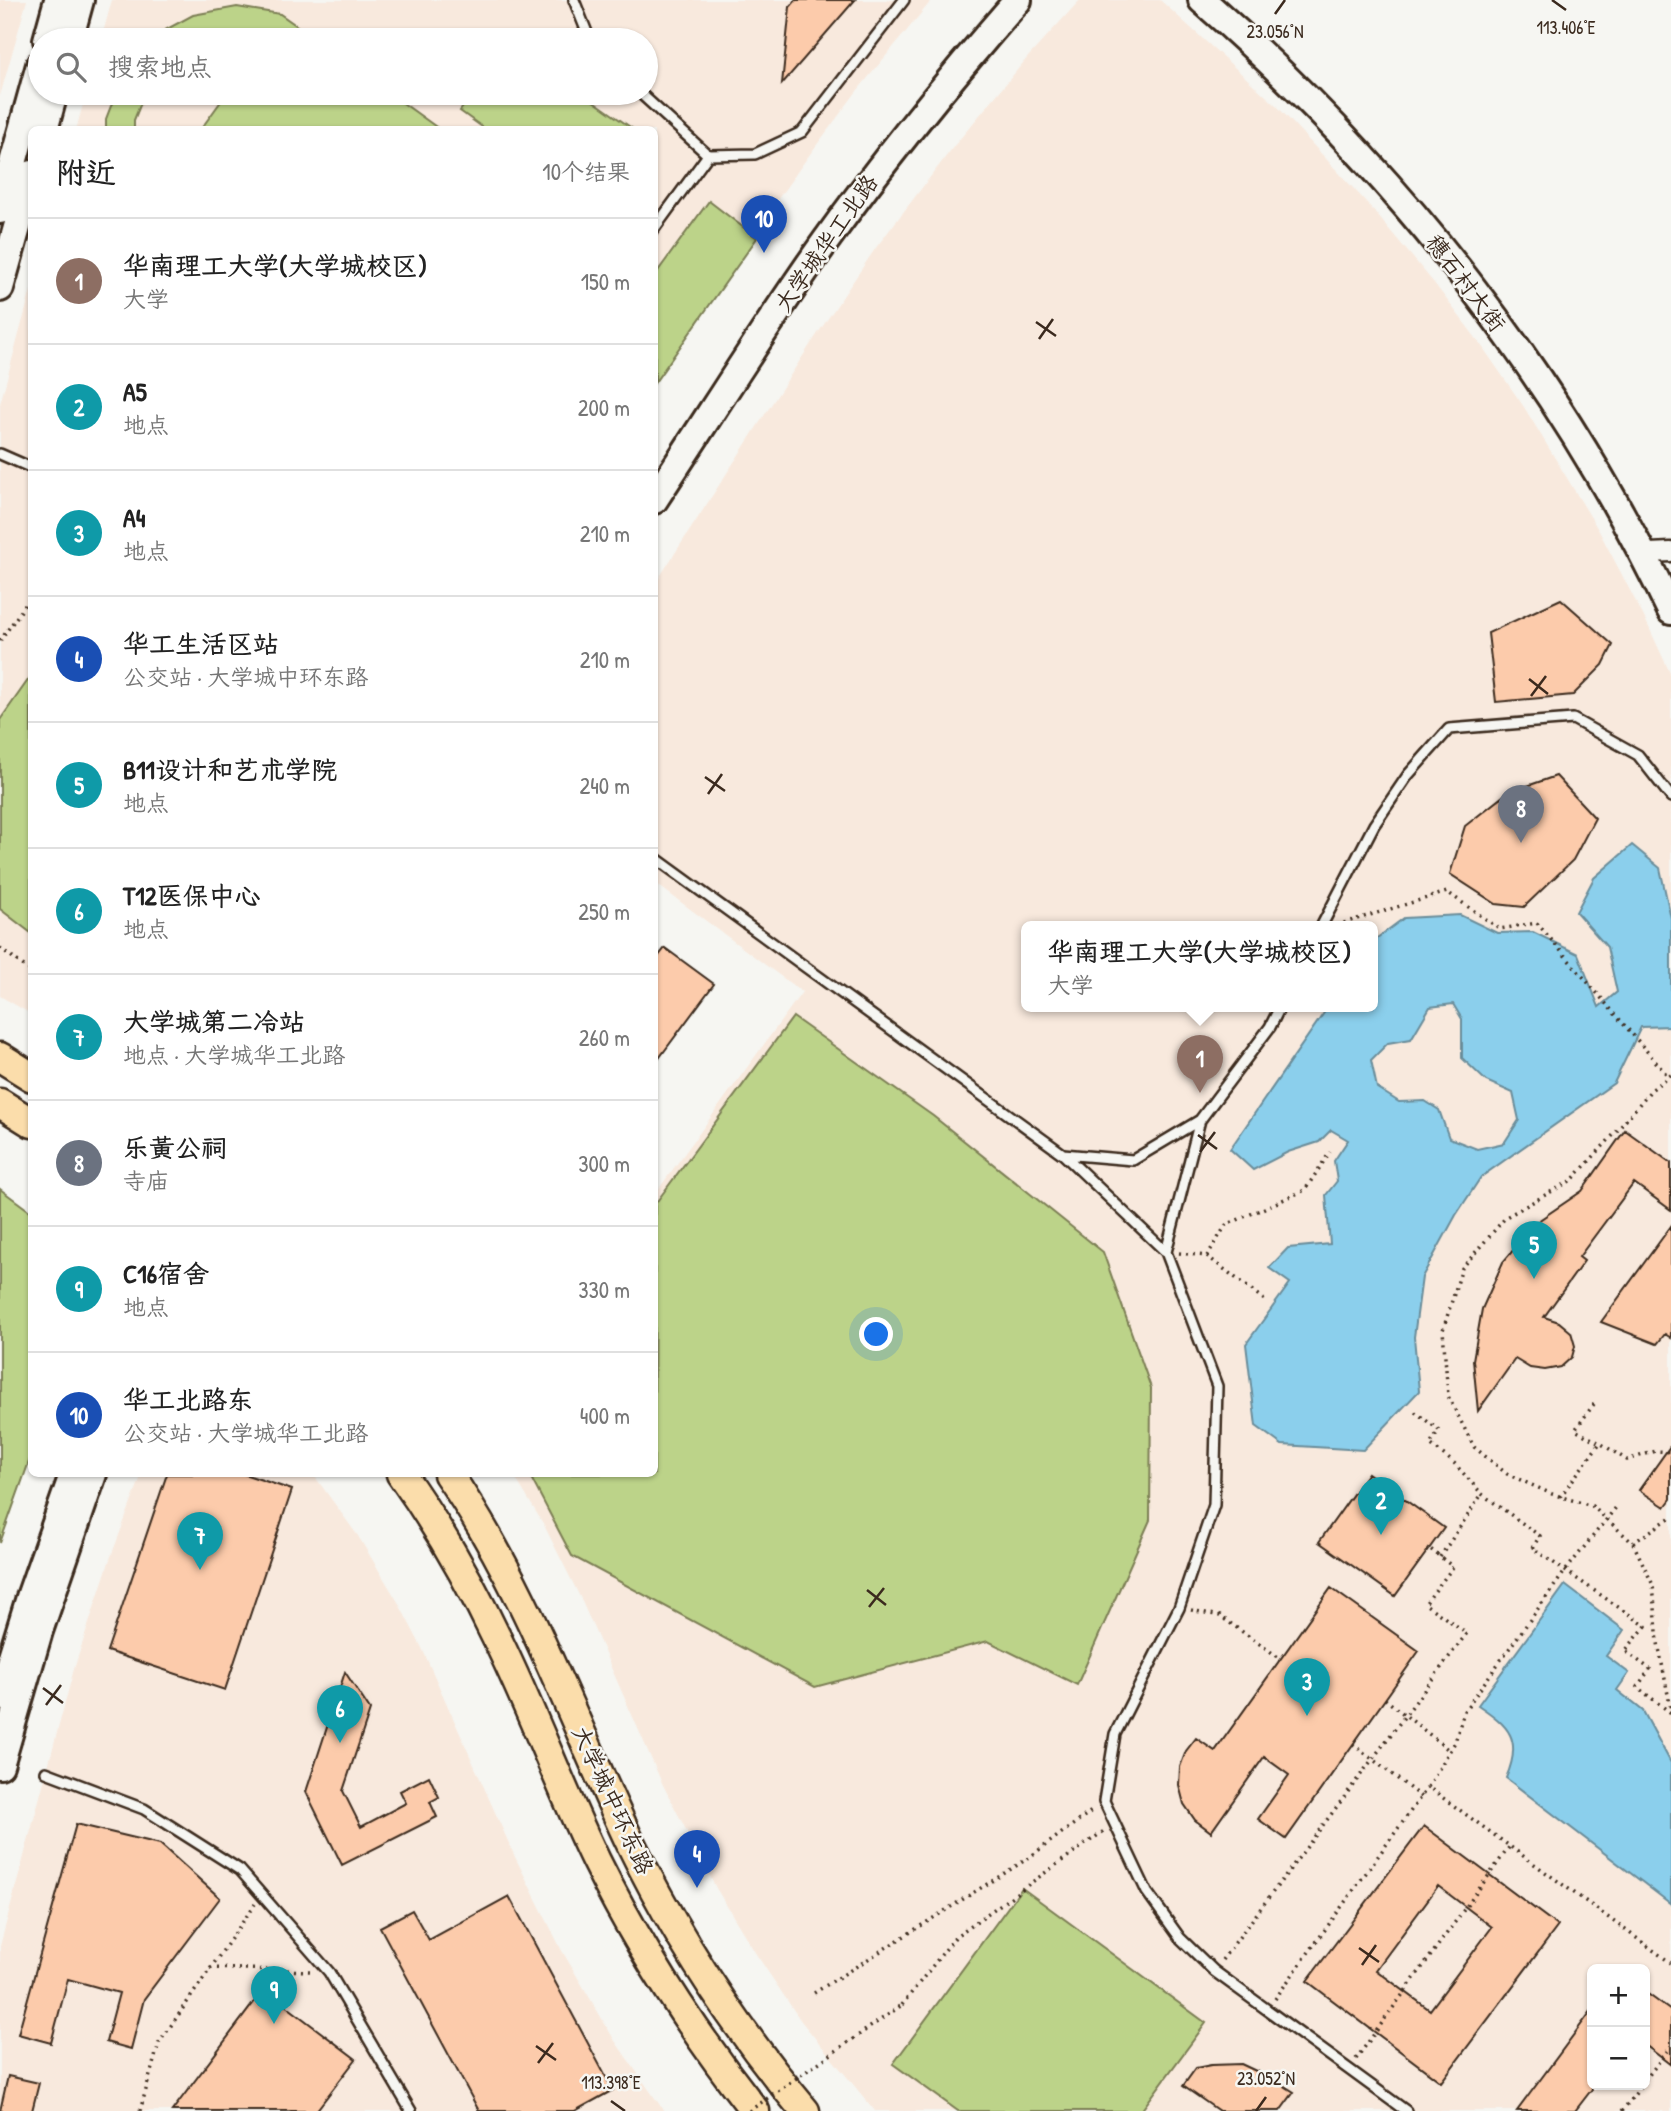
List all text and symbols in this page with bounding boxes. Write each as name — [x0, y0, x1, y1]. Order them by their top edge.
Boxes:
text: 113.406°E — [1536, 15, 1596, 40]
text: 23.056°N — [1247, 19, 1303, 44]
search box — [28, 28, 658, 105]
icon: search — [52, 48, 90, 86]
text: 搜索地点 — [108, 49, 212, 84]
text: 附近 — [56, 152, 116, 192]
text: 10个结果 — [542, 156, 630, 187]
street label: 大学城华工北路 — [767, 168, 884, 318]
pin: 10 — [741, 195, 787, 253]
street label: 穗石村大街 — [1419, 227, 1513, 338]
text: 华南理工大学(大学城校区) — [123, 248, 427, 283]
text: 1 — [75, 266, 83, 297]
text: 150 m — [581, 266, 630, 297]
text: 大学 — [123, 283, 169, 314]
text: A5 — [123, 374, 147, 409]
text: 2 — [74, 392, 84, 423]
text: 200 m — [578, 392, 630, 423]
text: 地点 — [123, 409, 169, 440]
text: A4 — [123, 500, 145, 535]
text: 3 — [74, 518, 84, 549]
text: 210 m — [580, 518, 630, 549]
text: 地点 — [123, 535, 169, 566]
text: 华工生活区站 — [123, 626, 279, 661]
text: 4 — [75, 644, 83, 675]
text: 210 m — [580, 644, 630, 675]
text: 公交站 · 大学城中环东路 — [123, 661, 368, 692]
text: B11设计和艺术学院 — [123, 752, 337, 787]
text: 5 — [74, 770, 84, 801]
text: 240 m — [579, 770, 630, 801]
pin: 8 — [1498, 785, 1544, 843]
text: 地点 — [123, 787, 169, 818]
text: T12医保中心 — [123, 878, 261, 913]
text: 6 — [74, 896, 84, 927]
text: 250 m — [578, 896, 630, 927]
text: 地点 — [123, 913, 169, 944]
popup — [1021, 921, 1378, 1012]
text: 华南理工大学(大学城校区) — [1047, 934, 1352, 969]
text: 大学 — [1047, 969, 1093, 1000]
text: 大学城第二冷站 — [123, 1004, 305, 1039]
text: 7 — [73, 1022, 85, 1053]
text: 260 m — [579, 1022, 630, 1053]
pin: 1 — [1177, 1035, 1223, 1093]
text: 地点 · 大学城华工北路 — [123, 1039, 345, 1070]
text: 乐黄公祠 — [123, 1130, 227, 1165]
text: 8 — [74, 1148, 84, 1179]
text: 300 m — [578, 1148, 630, 1179]
text: 寺庙 — [123, 1165, 169, 1196]
pin: 5 — [1511, 1221, 1557, 1279]
text: C16宿舍 — [123, 1256, 209, 1291]
text: 9 — [75, 1274, 83, 1305]
text: 330 m — [578, 1274, 630, 1305]
text: 地点 — [123, 1291, 169, 1322]
your location — [859, 1317, 893, 1351]
text: 华工北路东 — [123, 1382, 253, 1417]
text: 10 — [70, 1400, 88, 1431]
text: 400 m — [580, 1400, 630, 1431]
text: 公交站 · 大学城华工北路 — [123, 1417, 368, 1448]
pin: 2 — [1358, 1477, 1404, 1535]
pin: 7 — [177, 1512, 223, 1570]
pin: 3 — [1284, 1658, 1330, 1716]
pin: 6 — [317, 1685, 363, 1743]
street label: 大学城中环东路 — [565, 1720, 662, 1879]
pin: 4 — [674, 1830, 720, 1888]
map controls — [1587, 1964, 1650, 2090]
button: + — [1587, 1964, 1650, 2027]
pin: 9 — [251, 1966, 297, 2024]
button: − — [1587, 2027, 1650, 2090]
text: 23.052°N — [1237, 2066, 1295, 2091]
text: 113.398°E — [581, 2070, 641, 2095]

